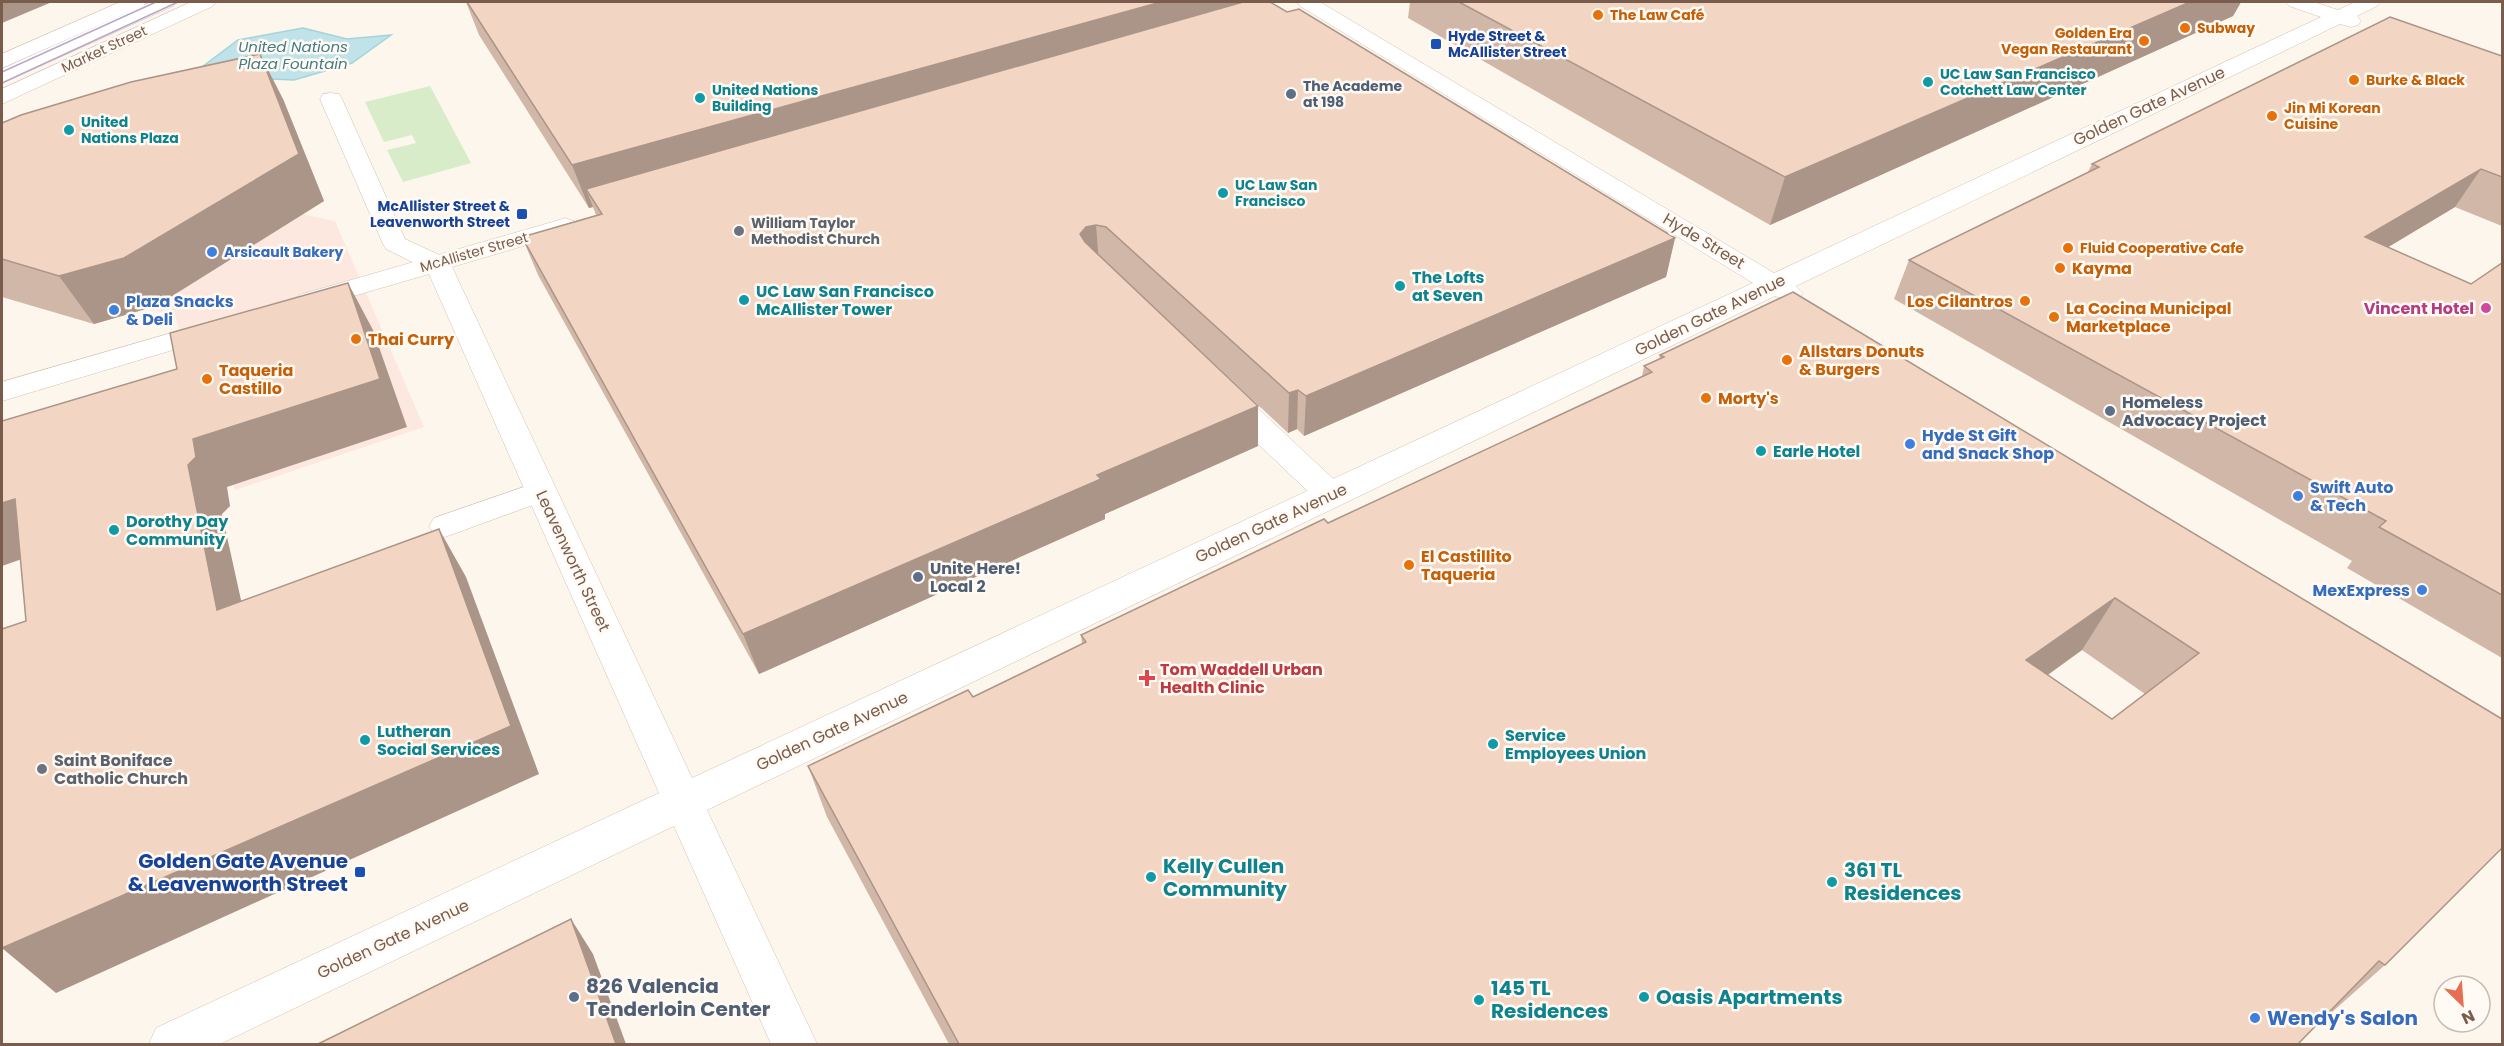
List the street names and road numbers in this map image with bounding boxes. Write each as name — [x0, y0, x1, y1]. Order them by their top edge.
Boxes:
street label: Market Street — [58, 20, 150, 78]
street label: Golden Gate Avenue — [2069, 61, 2229, 151]
street label: Hyde Street — [1659, 207, 1749, 275]
street label: McAllister Street — [418, 227, 530, 277]
street label: Golden Gate Avenue — [1631, 268, 1789, 362]
street label: Golden Gate Avenue — [1191, 478, 1351, 568]
street label: Leavenworth Street — [530, 487, 616, 635]
street label: Golden Gate Avenue — [752, 686, 912, 776]
street label: Golden Gate Avenue — [313, 894, 473, 984]

